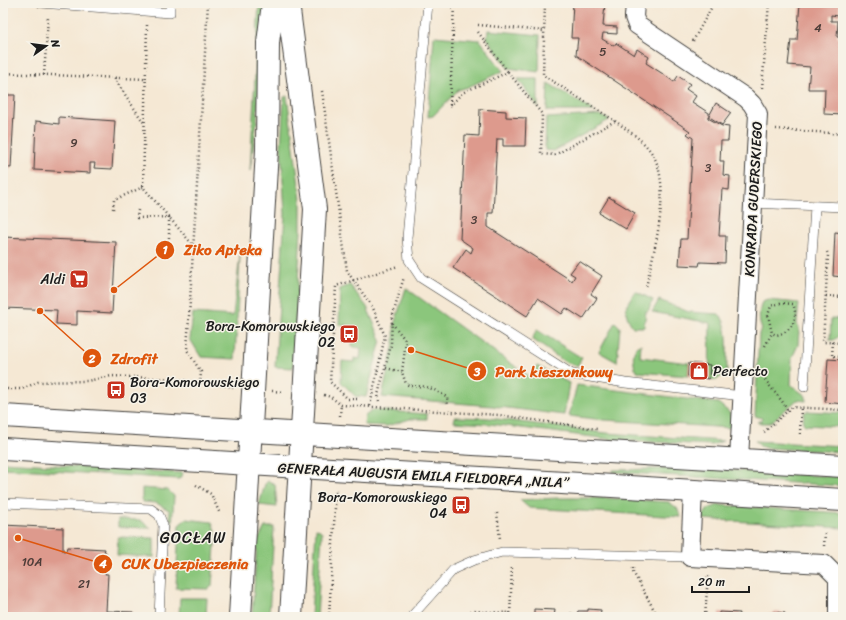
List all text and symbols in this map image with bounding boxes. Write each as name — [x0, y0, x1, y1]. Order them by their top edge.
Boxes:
house number: 4 — [814, 17, 822, 39]
north arrow — [26, 26, 66, 66]
text: N — [45, 37, 65, 50]
house number: 5 — [599, 41, 607, 63]
street label: KONRADA GUDERSKIEGO — [737, 121, 770, 277]
house number: 9 — [70, 132, 78, 154]
house number: 3 — [705, 157, 712, 179]
house number: 3 — [471, 209, 478, 231]
callout: Ziko Apteka — [155, 236, 270, 263]
text: Ziko Apteka — [183, 237, 263, 263]
text: 1 — [162, 239, 168, 261]
place label: Aldi — [40, 267, 66, 292]
supermarket icon: Aldi — [68, 268, 90, 290]
place label: Bora-Komorowskiego 02 — [206, 314, 335, 355]
bus stop icon: Bora-Komorowskiego 02 — [338, 323, 360, 345]
callout: Zdrofit — [82, 345, 165, 372]
text: Zdrofit — [110, 346, 158, 372]
text: 2 — [88, 348, 96, 370]
callout: Park kieszonkowy — [467, 358, 621, 385]
text: Park kieszonkowy — [495, 359, 613, 385]
place label: Perfecto — [713, 359, 768, 384]
shop icon: Perfecto — [688, 360, 710, 382]
text: 3 — [473, 361, 481, 383]
place label: Bora-Komorowskiego 03 — [130, 370, 259, 411]
bus stop icon: Bora-Komorowskiego 03 — [105, 379, 127, 401]
street label: GENERAŁA AUGUSTA EMILA FIELDORFA „NILA” — [277, 455, 570, 496]
place label: Bora-Komorowskiego 04 — [318, 485, 447, 526]
bus stop icon: Bora-Komorowskiego 04 — [450, 494, 472, 516]
district label: GOCŁAW — [160, 523, 226, 552]
callout: CUK Ubezpieczenia — [93, 550, 256, 577]
house number: 10A — [22, 551, 42, 573]
text: CUK Ubezpieczenia — [121, 551, 249, 577]
text: 4 — [98, 553, 107, 575]
scale bar — [692, 568, 749, 594]
text: 20 m — [698, 571, 725, 593]
house number: 21 — [78, 573, 90, 595]

